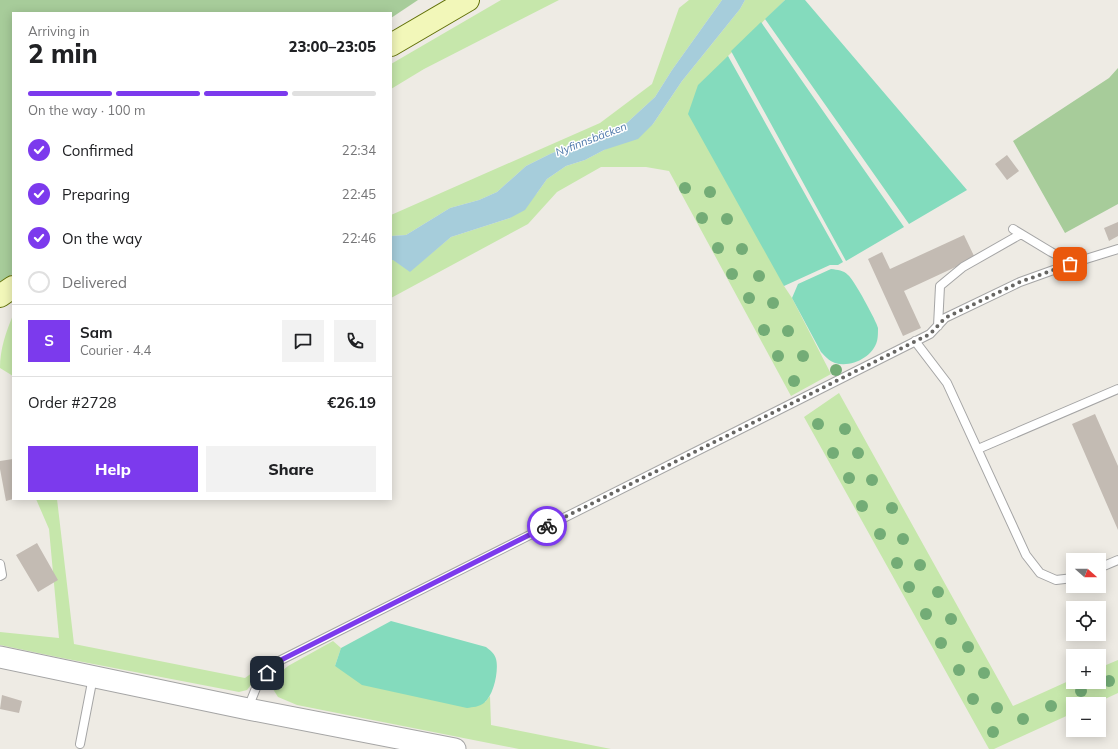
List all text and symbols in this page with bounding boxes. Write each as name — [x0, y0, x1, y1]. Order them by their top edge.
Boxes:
text: Arriving in — [28, 23, 90, 39]
text: 2 min — [28, 37, 98, 70]
text: 23:00–23:05 — [289, 37, 376, 56]
text: On the way · 100 m — [28, 102, 145, 118]
water label: Nyfinnsbäcken — [553, 119, 629, 159]
icon: check — [28, 139, 50, 161]
text: Confirmed — [62, 141, 133, 160]
text: 22:34 — [342, 142, 376, 158]
icon: check — [28, 183, 50, 205]
text: Preparing — [62, 185, 130, 204]
text: 22:45 — [342, 186, 376, 202]
icon: check — [28, 227, 50, 249]
text: On the way — [62, 229, 142, 248]
text: 22:46 — [342, 230, 376, 246]
pin — [1053, 247, 1087, 281]
icon: bag — [1059, 253, 1081, 275]
text: Delivered — [62, 273, 127, 292]
button: chat — [282, 320, 324, 362]
button: phone — [334, 320, 376, 362]
text: Sam — [80, 323, 112, 342]
text: S — [44, 331, 54, 350]
text: Courier · 4.4 — [80, 342, 151, 358]
text: Order #2728 — [28, 393, 116, 412]
text: €26.19 — [327, 393, 376, 412]
button: Help — [28, 446, 198, 492]
button: Share — [206, 446, 376, 492]
courier — [527, 506, 567, 546]
icon: bike — [536, 515, 558, 537]
north arrow — [1066, 553, 1106, 593]
map controls — [1066, 553, 1106, 737]
button: locate — [1066, 601, 1106, 641]
button: + — [1066, 649, 1106, 689]
pin — [250, 656, 284, 690]
icon: home — [256, 662, 278, 684]
button: − — [1066, 697, 1106, 737]

